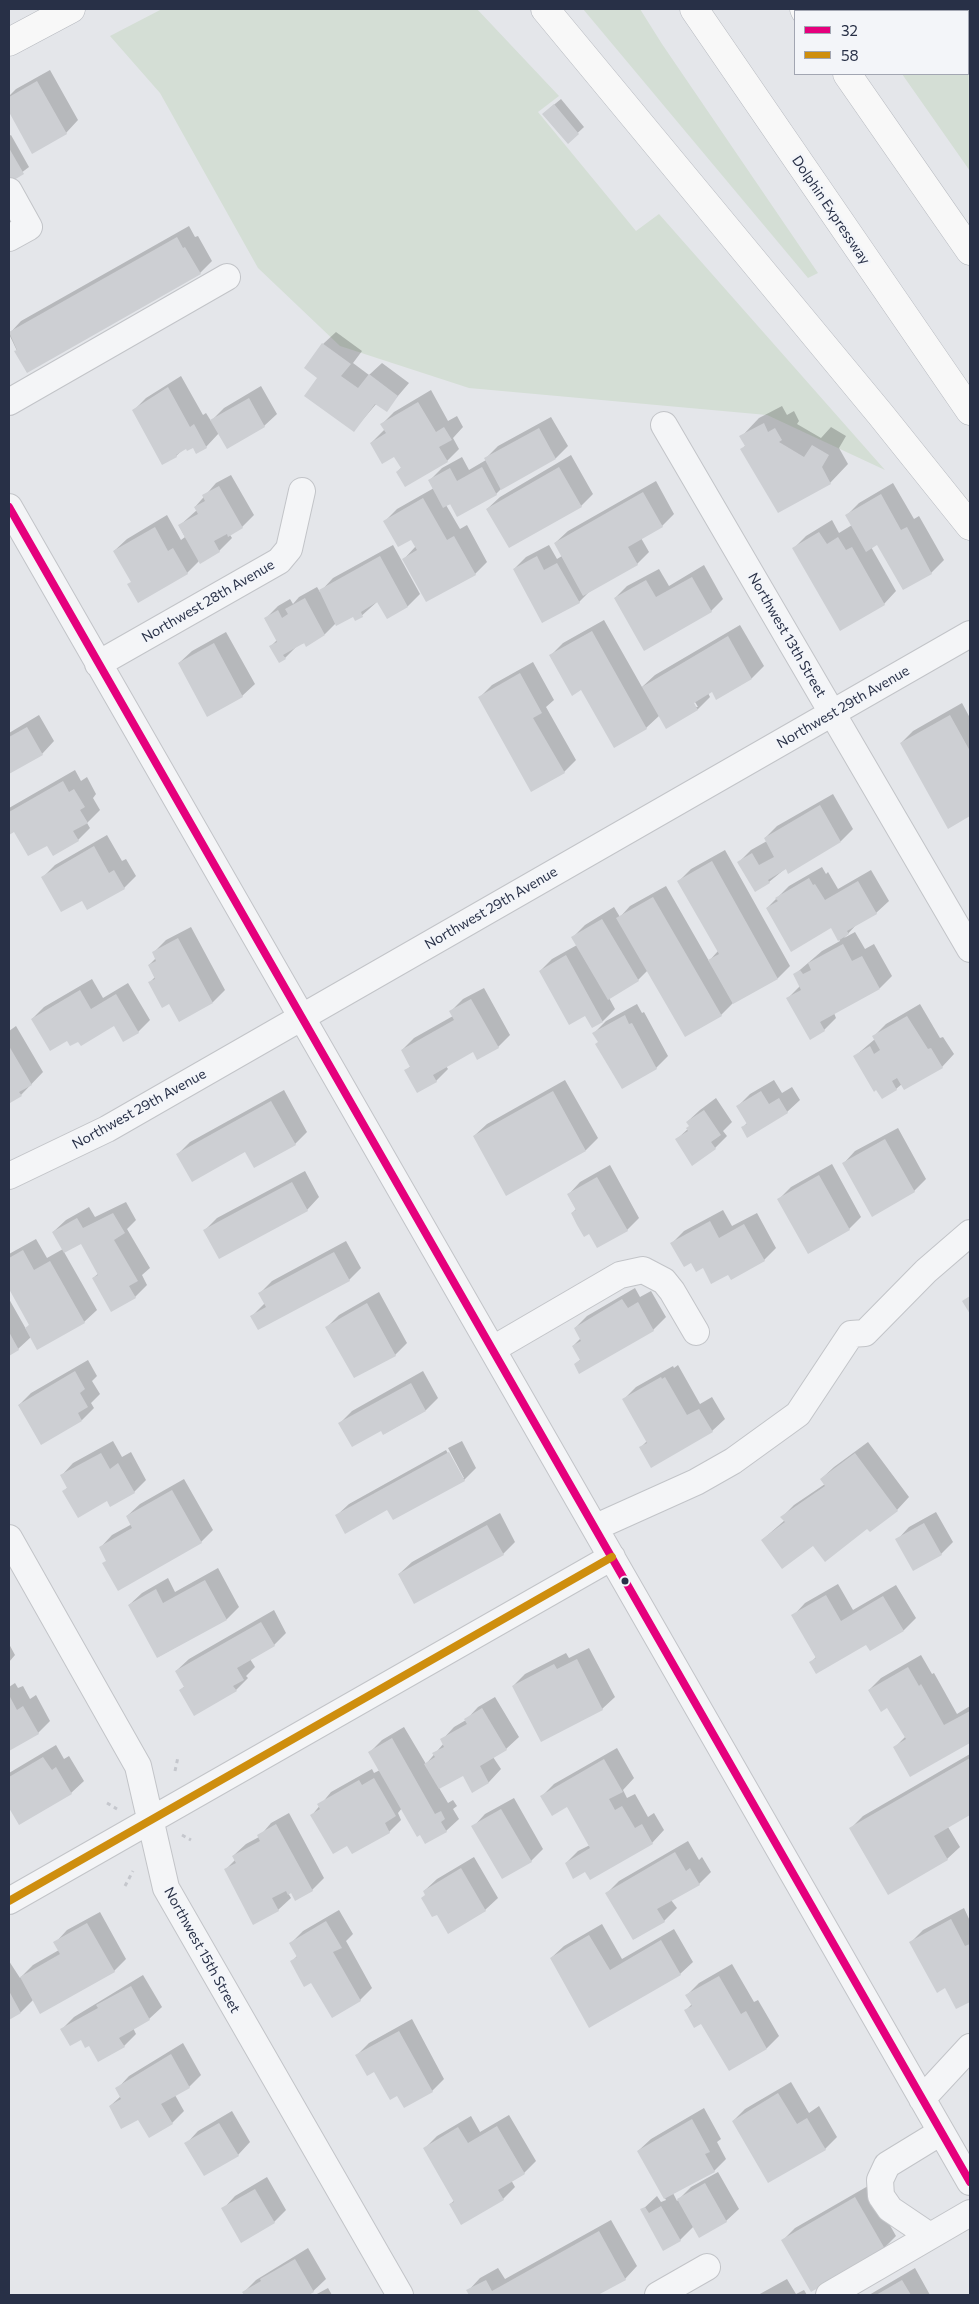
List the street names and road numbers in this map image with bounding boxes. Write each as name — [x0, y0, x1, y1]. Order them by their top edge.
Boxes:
street label: Dolphin Expressway — [788, 152, 874, 268]
street label: Northwest 28th Avenue — [139, 556, 277, 646]
street label: Northwest 13th Street — [744, 570, 830, 700]
street label: Northwest 29th Avenue — [774, 662, 912, 752]
street label: Northwest 29th Avenue — [422, 863, 560, 953]
street label: Northwest 29th Avenue — [69, 1065, 209, 1153]
street label: Northwest 15th Street — [160, 1884, 244, 2016]

